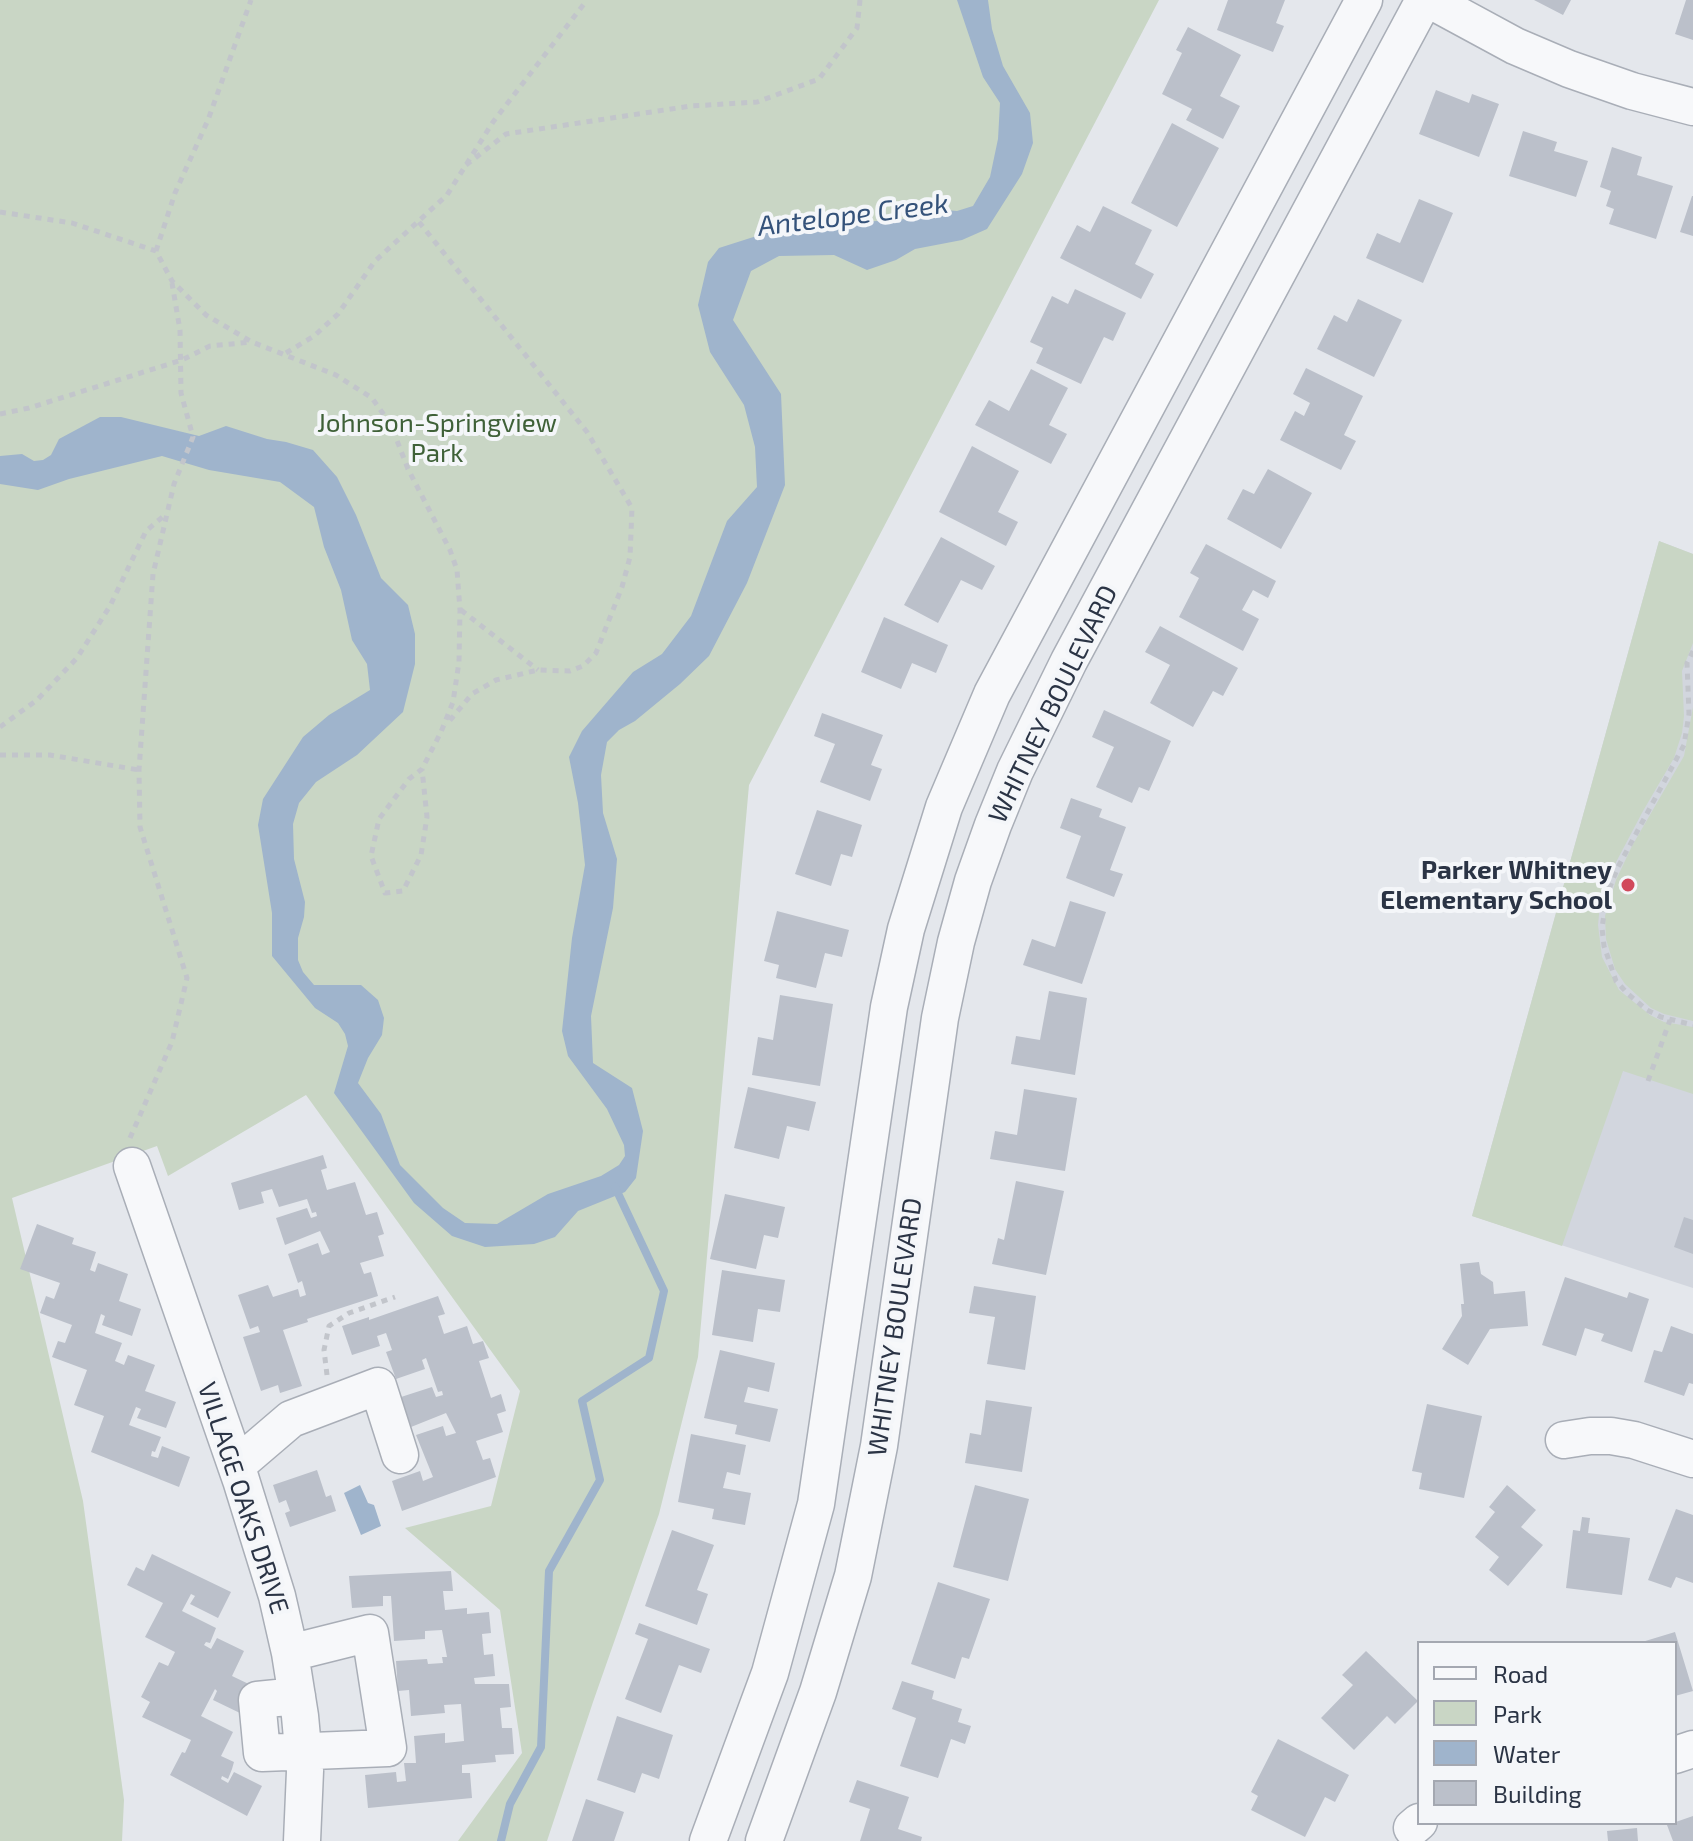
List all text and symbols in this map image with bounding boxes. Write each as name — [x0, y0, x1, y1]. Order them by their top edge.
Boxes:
water label: Antelope Creek — [756, 187, 950, 243]
park label: Johnson-Springview Park — [317, 407, 557, 468]
street label: WHITNEY BOULEVARD — [982, 580, 1124, 828]
place label: Parker Whitney Elementary School — [1380, 854, 1612, 916]
marker: Parker Whitney Elementary School — [1619, 876, 1637, 894]
street label: WHITNEY BOULEVARD — [861, 1196, 929, 1458]
street label: VILLAGE OAKS DRIVE — [191, 1378, 295, 1618]
legend — [1417, 1641, 1677, 1825]
text: Road — [1493, 1659, 1548, 1688]
text: Park — [1493, 1699, 1542, 1728]
text: Water — [1493, 1739, 1560, 1768]
text: Building — [1493, 1779, 1582, 1808]

